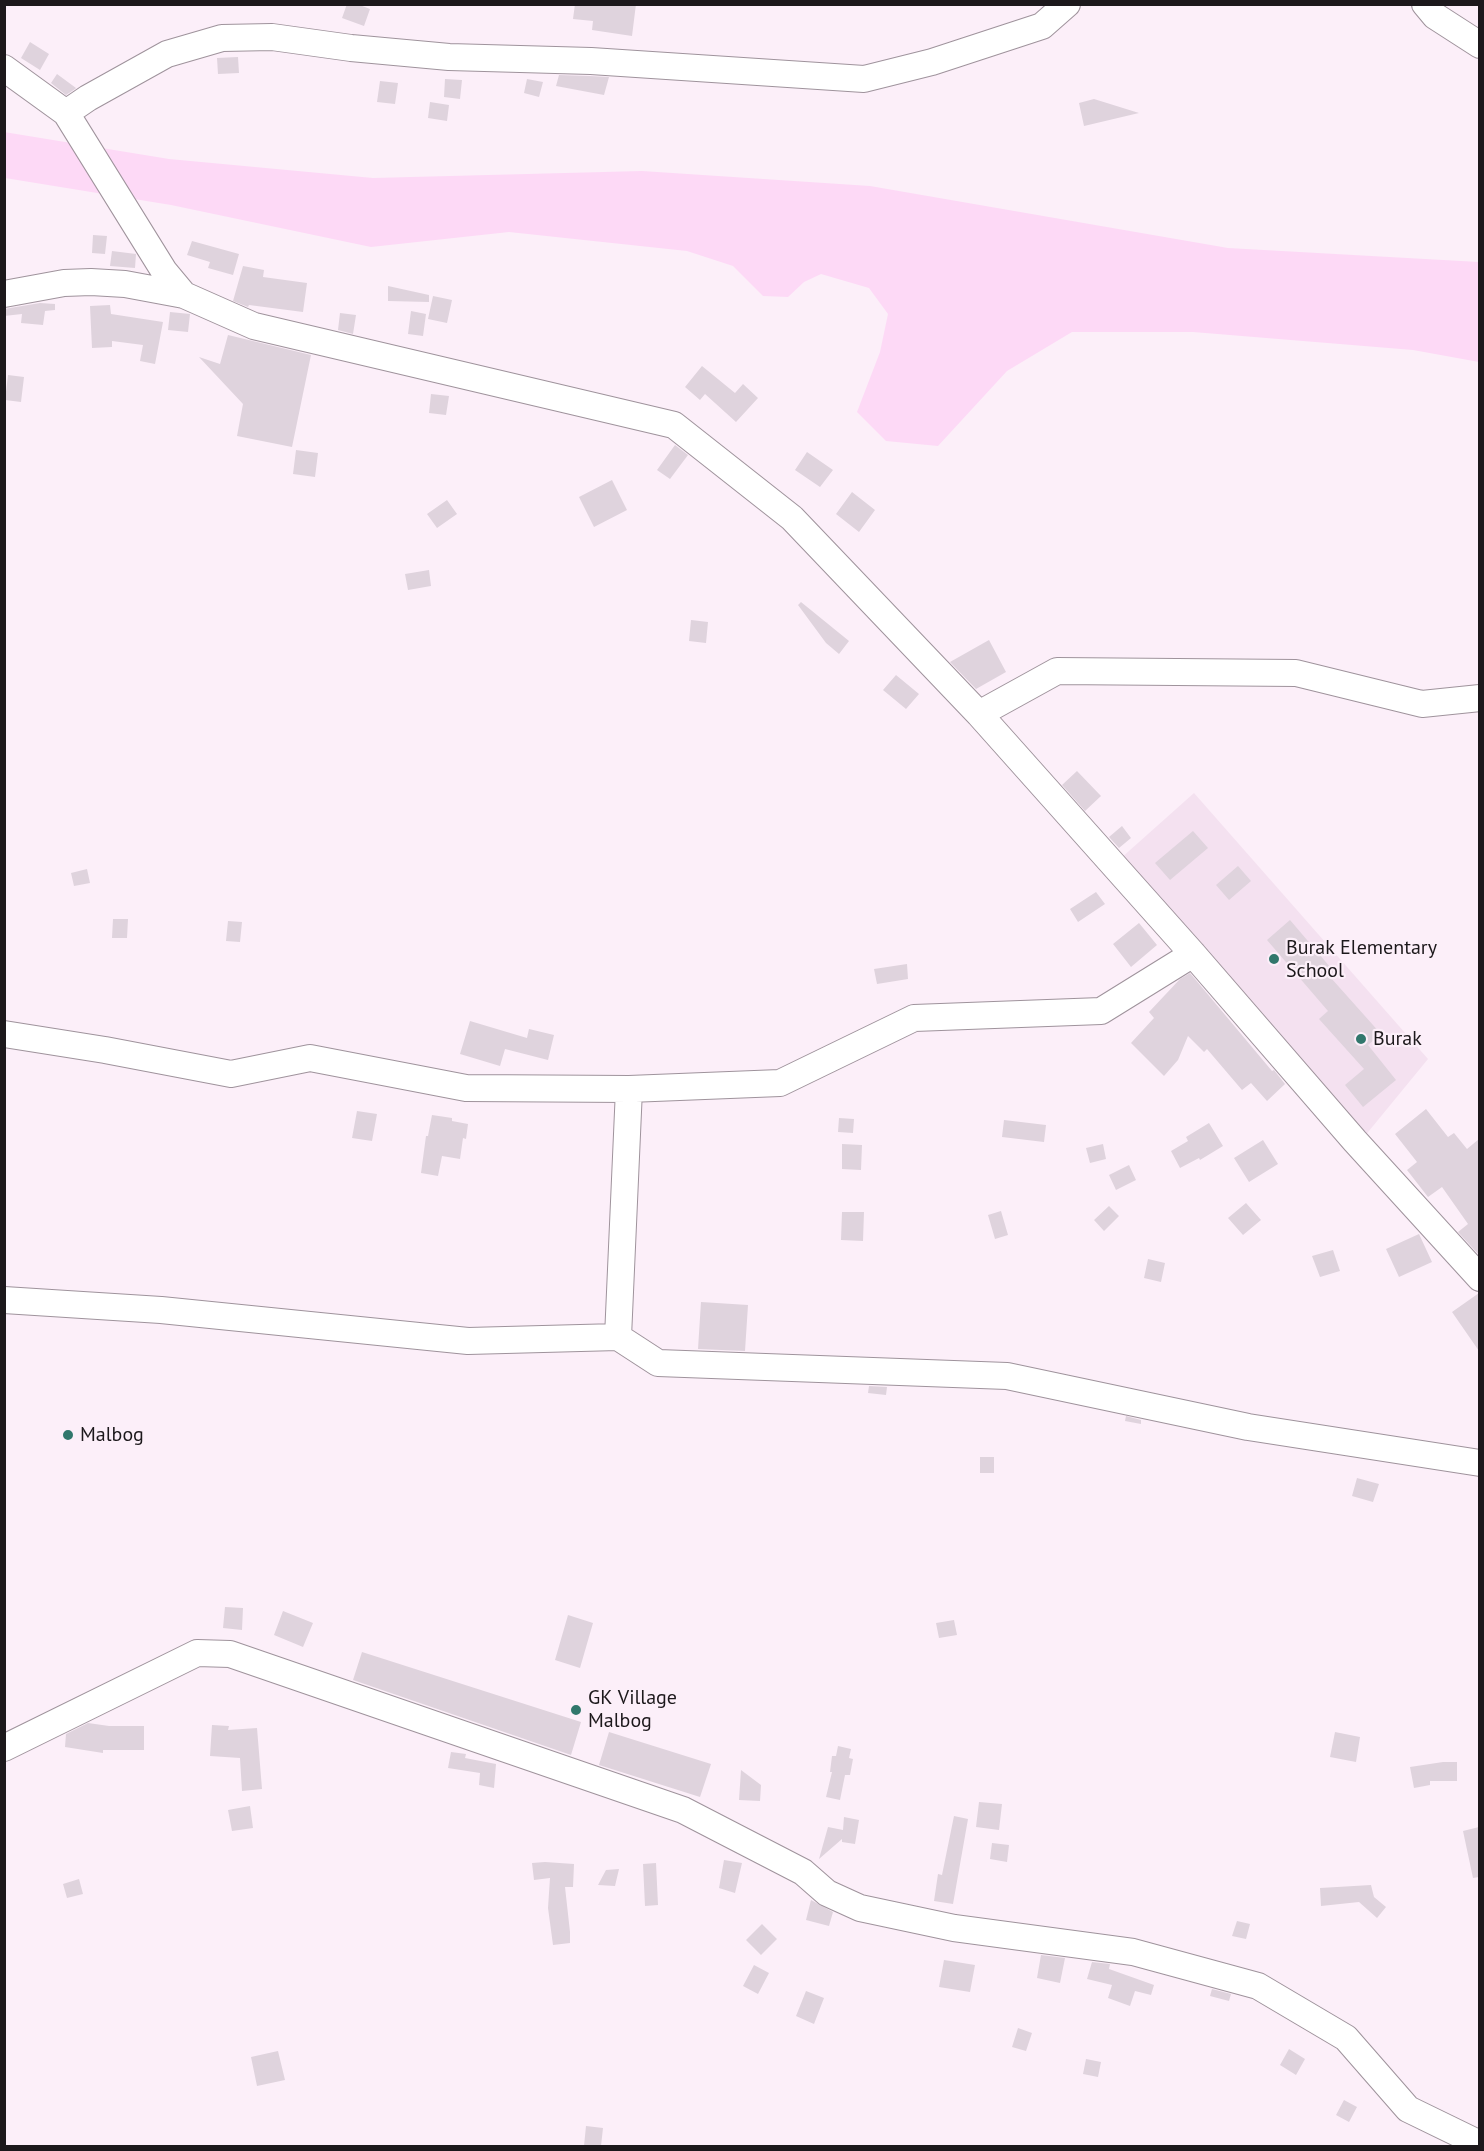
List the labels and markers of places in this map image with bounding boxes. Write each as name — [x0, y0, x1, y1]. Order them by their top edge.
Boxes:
place label: Burak Elementary School — [1286, 936, 1437, 983]
marker: Burak Elementary School — [1267, 952, 1281, 966]
place label: Burak — [1373, 1027, 1422, 1051]
marker: Burak — [1354, 1032, 1368, 1046]
place label: Malbog — [80, 1423, 144, 1447]
marker: Malbog — [61, 1428, 75, 1442]
place label: GK Village Malbog — [588, 1686, 677, 1733]
marker: GK Village Malbog — [569, 1703, 583, 1717]

